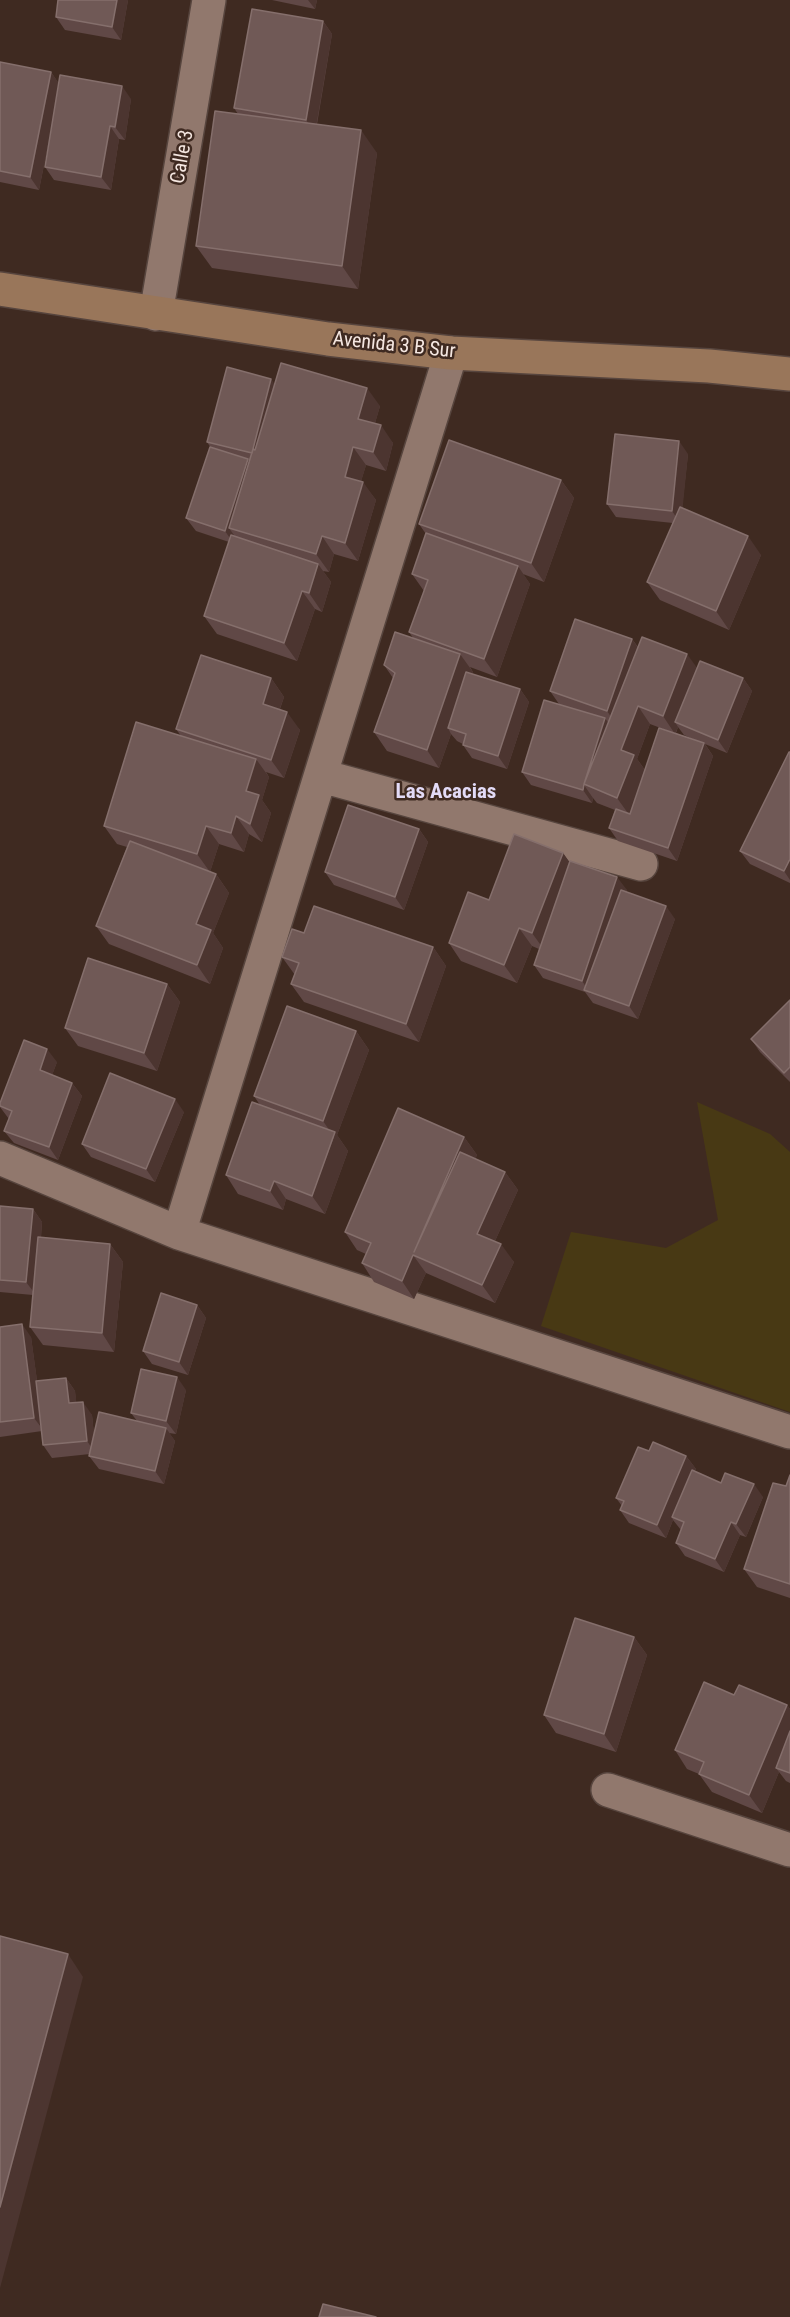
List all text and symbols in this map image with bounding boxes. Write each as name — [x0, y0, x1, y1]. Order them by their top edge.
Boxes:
street label: Calle 3 — [166, 128, 200, 186]
street label: Avenida 3 B Sur — [331, 328, 457, 364]
district label: Las Acacias — [396, 780, 496, 806]

